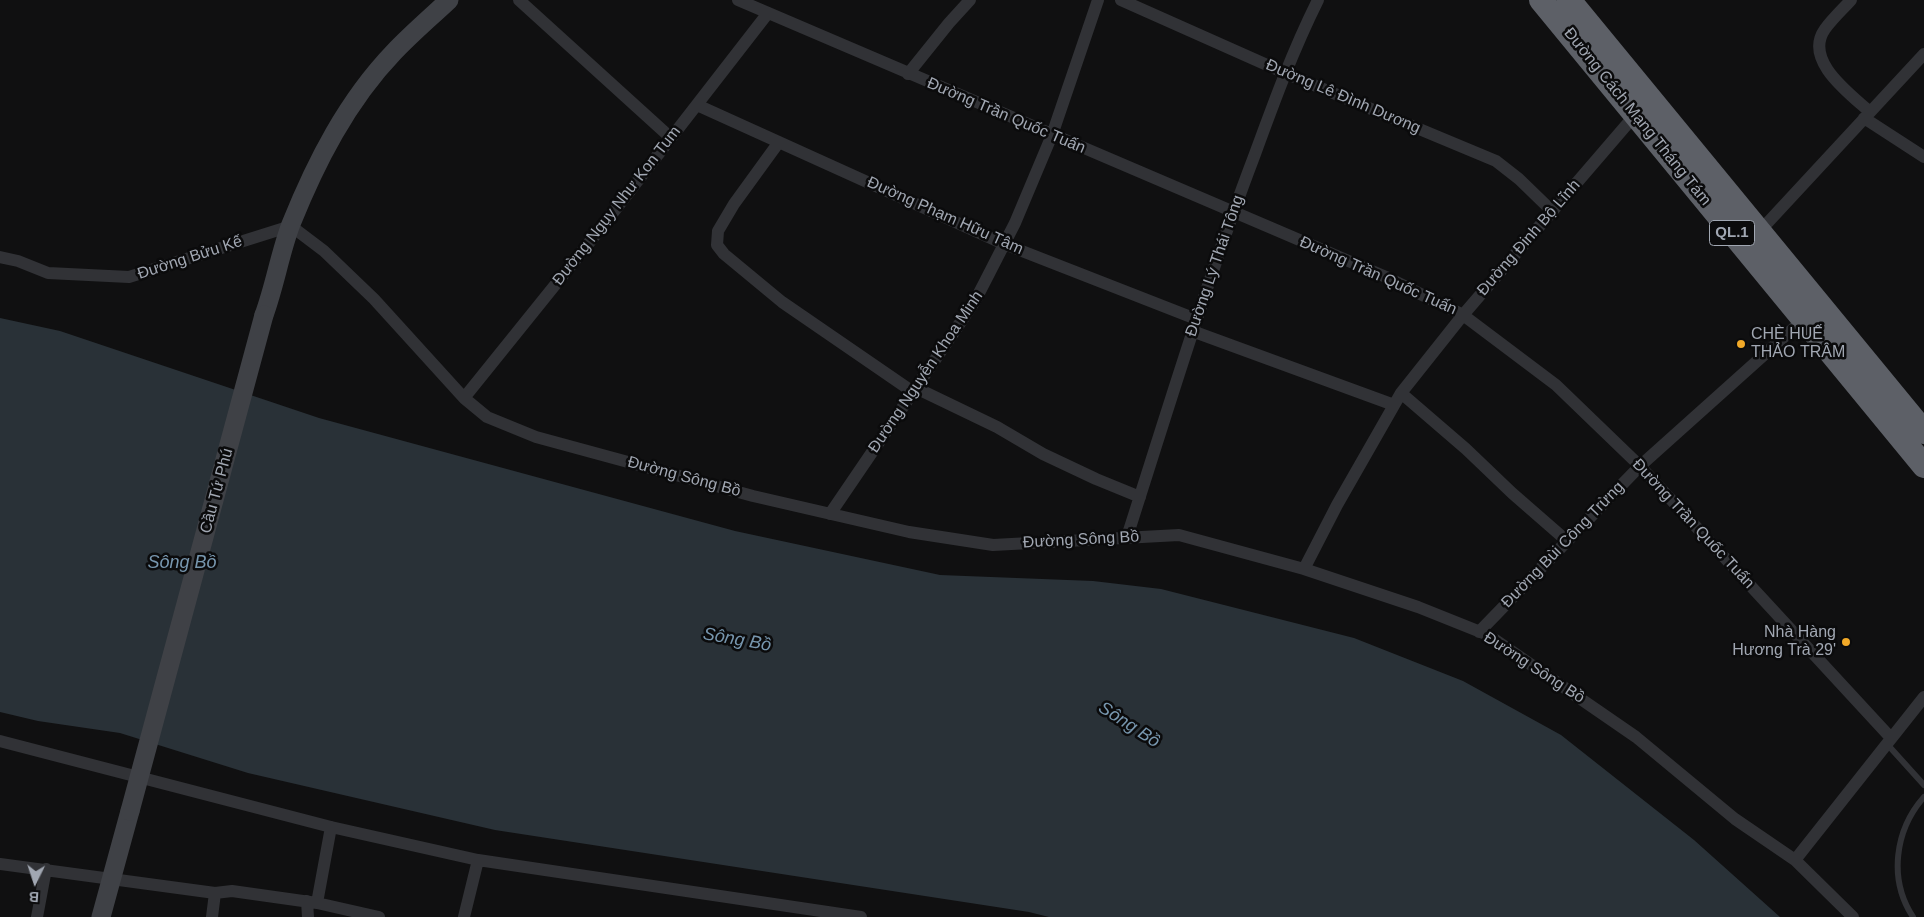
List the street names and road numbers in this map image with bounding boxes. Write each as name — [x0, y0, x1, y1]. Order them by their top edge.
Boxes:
street label: Đường Cách Mạng Tháng Tám — [1559, 24, 1715, 210]
street label: Đường Lê Đình Dương — [1263, 56, 1423, 138]
street label: Đường Trần Quốc Tuấn — [924, 74, 1088, 158]
street label: Đường Ngụy Như Kon Tum — [549, 123, 685, 289]
street label: Đường Phạm Hữu Tâm — [864, 173, 1026, 259]
street label: Đường Đinh Bộ Lĩnh — [1473, 176, 1585, 300]
street label: Đường Lý Thái Tông — [1182, 193, 1248, 339]
road number: QL.1 — [1710, 220, 1754, 246]
street label: Đường Bửu Kế — [135, 232, 245, 284]
street label: Đường Trần Quốc Tuấn — [1296, 233, 1460, 319]
street label: Đường Nguyễn Khoa Minh — [865, 287, 987, 457]
street label: Cầu Tứ Phú — [196, 446, 238, 536]
street label: Đường Sông Bồ — [625, 453, 743, 501]
street label: Đường Trần Quốc Tuấn — [1628, 455, 1758, 593]
street label: Đường Bùi Công Trừng — [1498, 478, 1628, 612]
street label: Đường Sông Bồ — [1022, 527, 1140, 553]
street label: Đường Sông Bồ — [1480, 628, 1588, 708]

